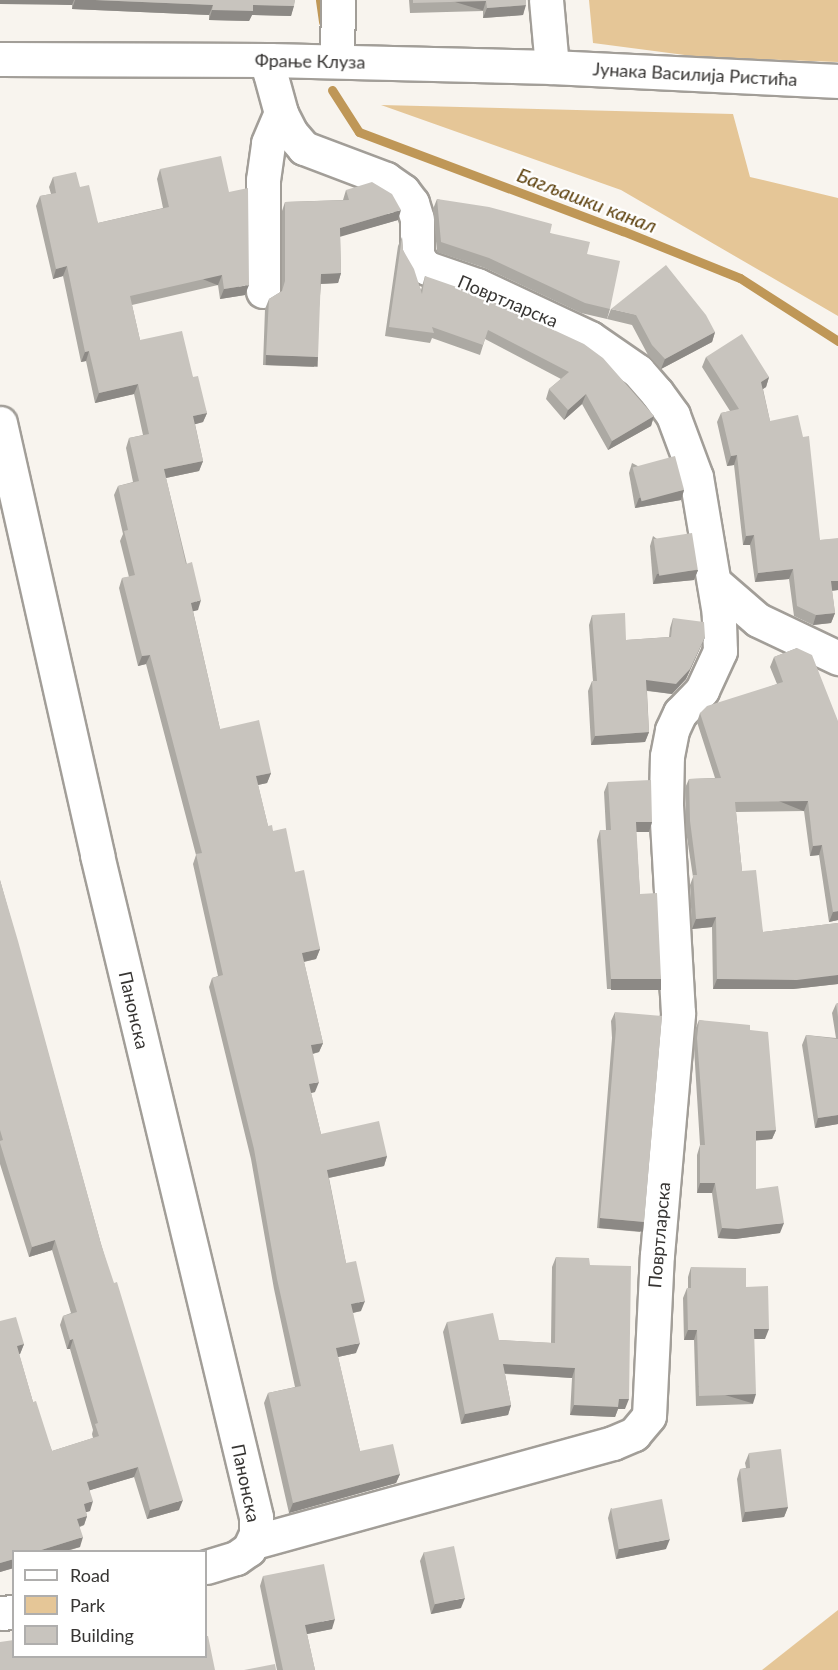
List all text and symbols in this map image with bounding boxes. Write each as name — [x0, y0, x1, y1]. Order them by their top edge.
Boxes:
street label: Фрање Клуза — [255, 49, 365, 73]
street label: Јунака Василија Ристића — [592, 58, 798, 90]
water label: Багљашки канал — [514, 162, 660, 238]
street label: Повртларска — [455, 270, 561, 332]
street label: Панонска — [115, 969, 153, 1051]
street label: Повртларска — [644, 1181, 674, 1289]
street label: Панонска — [227, 1442, 265, 1524]
legend — [12, 1550, 207, 1658]
text: Road — [70, 1564, 110, 1586]
text: Park — [70, 1594, 105, 1616]
text: Building — [70, 1624, 134, 1646]

